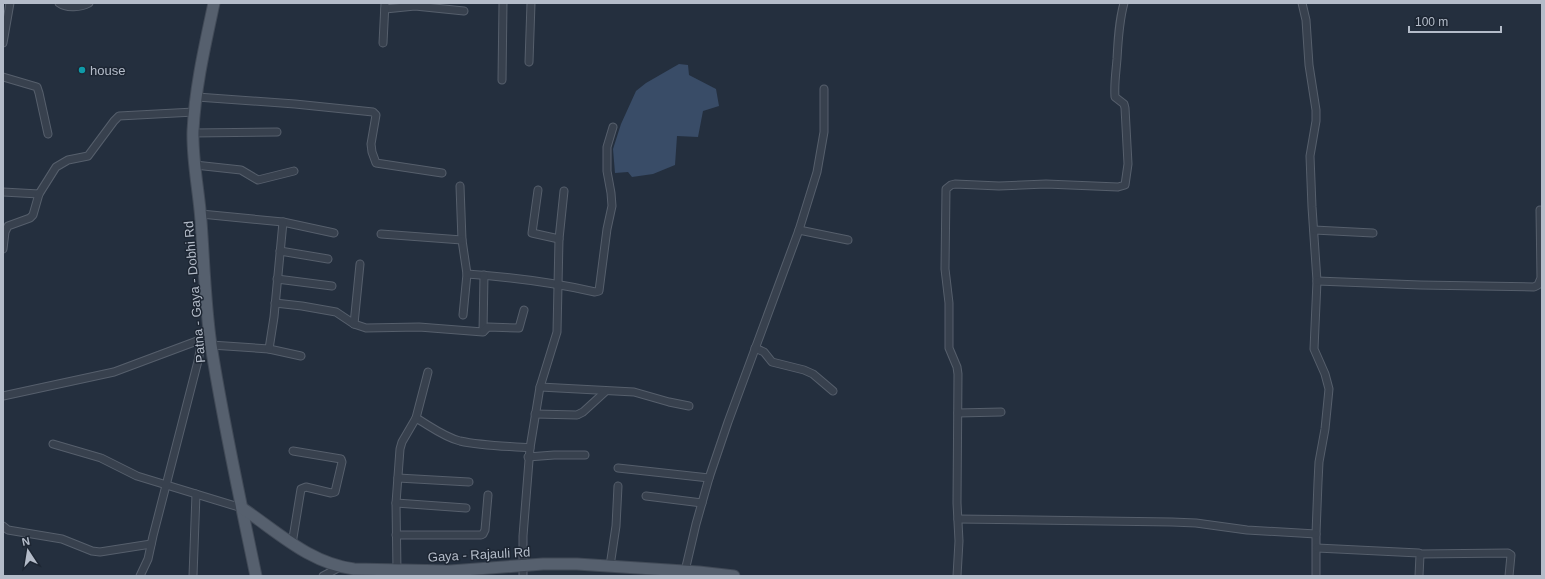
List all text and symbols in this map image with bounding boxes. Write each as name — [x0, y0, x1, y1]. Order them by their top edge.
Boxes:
scale bar — [1409, 8, 1501, 34]
text: 100 m — [1415, 15, 1448, 29]
place label: house — [90, 63, 125, 78]
marker: house — [77, 65, 87, 75]
street label: Patna - Gaya - Dobhi Rd — [181, 220, 208, 364]
north arrow — [8, 531, 48, 571]
text: N — [21, 535, 31, 548]
street label: Gaya - Rajauli Rd — [427, 544, 531, 565]

